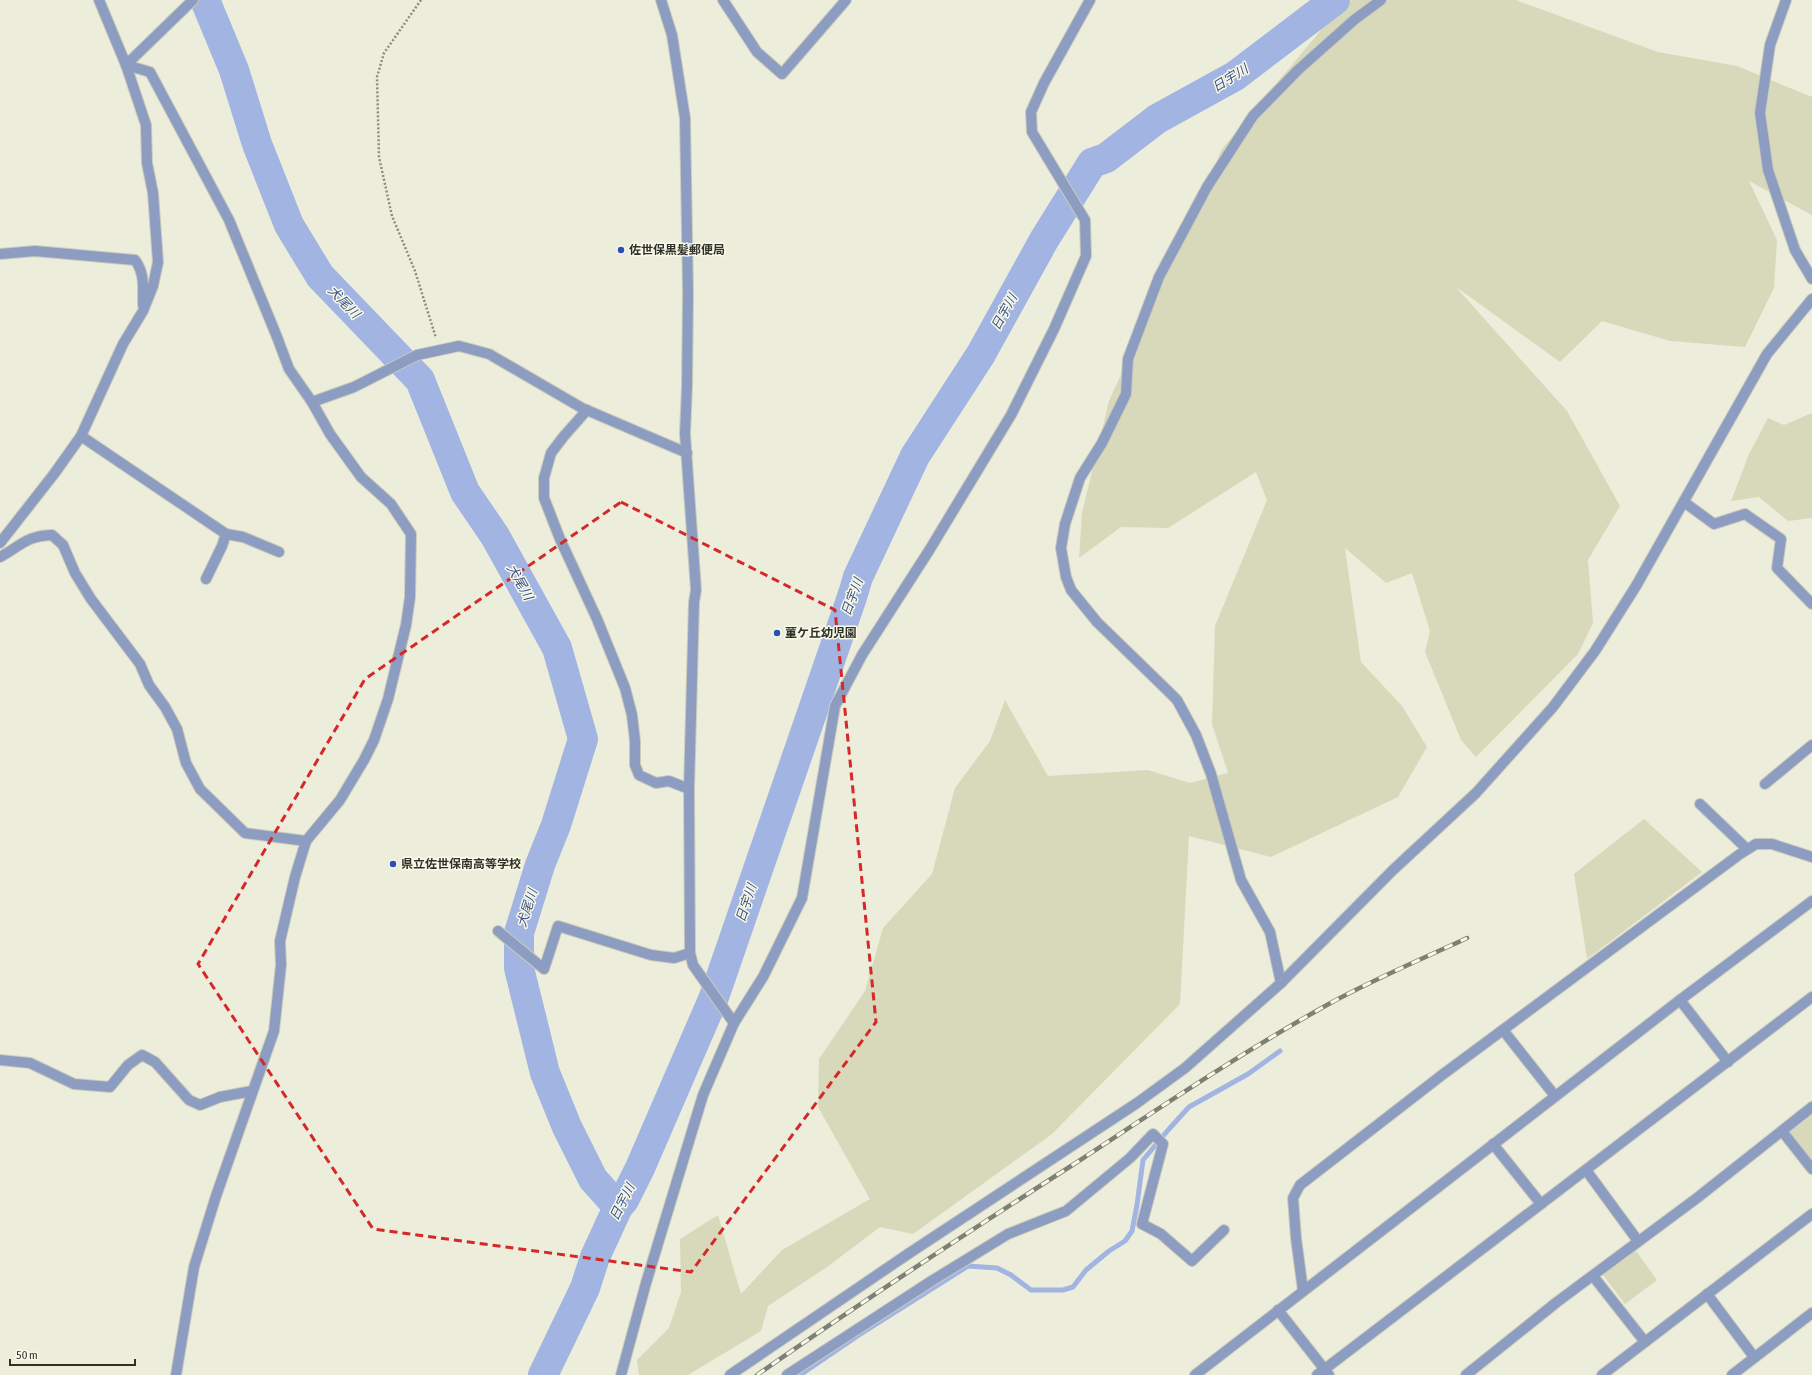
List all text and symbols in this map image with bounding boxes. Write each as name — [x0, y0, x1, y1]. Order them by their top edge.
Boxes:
water label: 日宇川 — [1209, 60, 1252, 95]
place label: 佐世保黒髪郵便局 — [629, 243, 725, 257]
marker: 佐世保黒髪郵便局 — [616, 245, 626, 255]
water label: 犬尾川 — [325, 283, 364, 323]
water label: 日宇川 — [988, 290, 1021, 333]
water label: 犬尾川 — [504, 561, 537, 604]
water label: 日宇川 — [838, 574, 866, 618]
place label: 菫ケ丘幼児園 — [785, 626, 857, 640]
marker: 菫ケ丘幼児園 — [772, 628, 782, 638]
place label: 県立佐世保南高等学校 — [401, 857, 521, 871]
marker: 県立佐世保南高等学校 — [388, 859, 398, 869]
water label: 日宇川 — [733, 880, 760, 924]
water label: 犬尾川 — [514, 885, 541, 929]
water label: 日宇川 — [606, 1179, 638, 1223]
scale bar — [10, 1341, 135, 1367]
text: 50 m — [16, 1348, 38, 1362]

